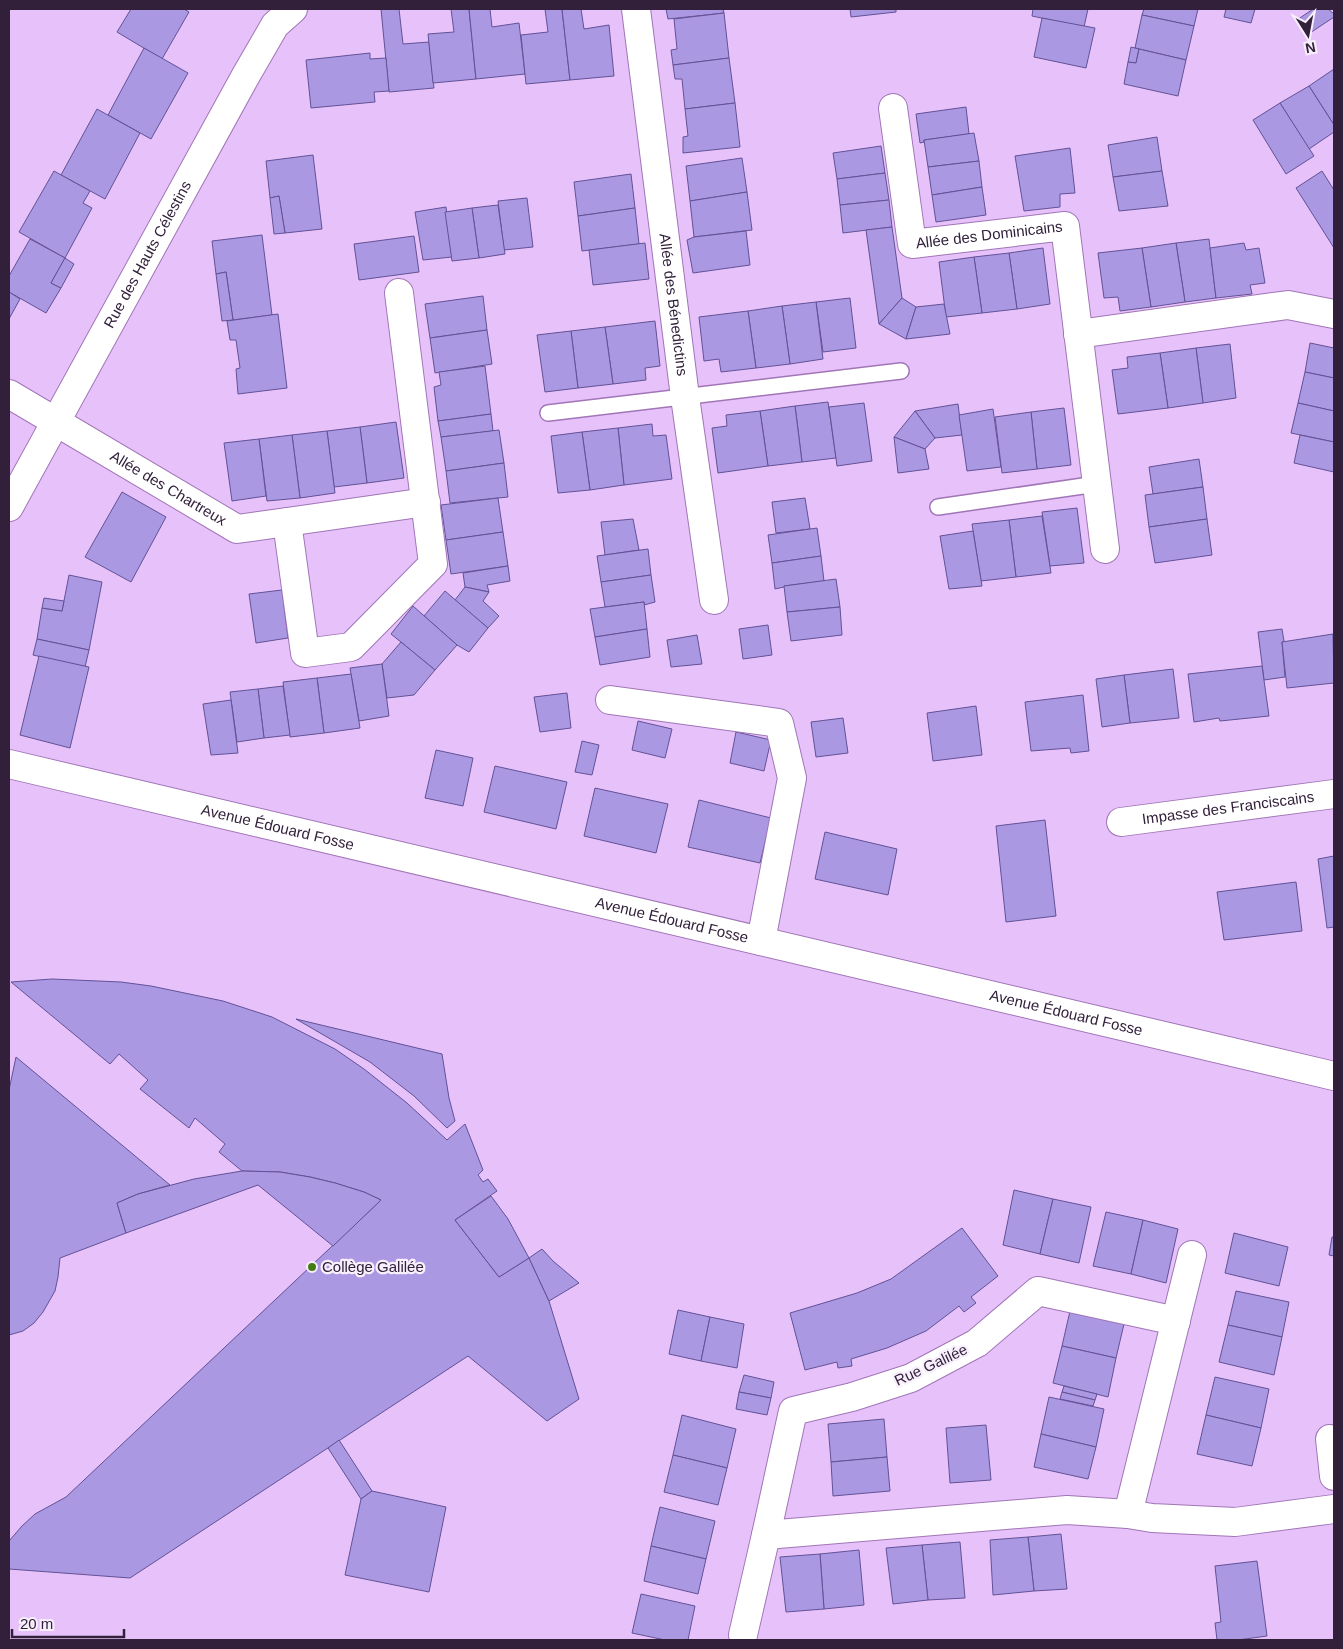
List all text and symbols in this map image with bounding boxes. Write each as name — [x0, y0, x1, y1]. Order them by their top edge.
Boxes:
north arrow — [1283, 10, 1333, 60]
text: N — [1304, 39, 1317, 57]
street label: Rue des Hauts Célestins — [100, 178, 194, 331]
street label: Allée des Dominicains — [915, 217, 1063, 251]
street label: Allée des Bénedictins — [656, 232, 691, 377]
street label: Allée des Chartreux — [107, 447, 230, 529]
street label: Impasse des Franciscains — [1141, 788, 1315, 827]
street label: Avenue Édouard Fosse — [200, 801, 356, 853]
street label: Avenue Édouard Fosse — [594, 893, 750, 946]
street label: Avenue Édouard Fosse — [988, 986, 1144, 1039]
place label: Collège Galilée — [322, 1258, 424, 1275]
marker: Collège Galilée — [306, 1261, 318, 1273]
street label: Rue Galilée — [892, 1340, 970, 1389]
scale bar — [12, 1606, 125, 1638]
text: 20 m — [20, 1615, 53, 1632]

